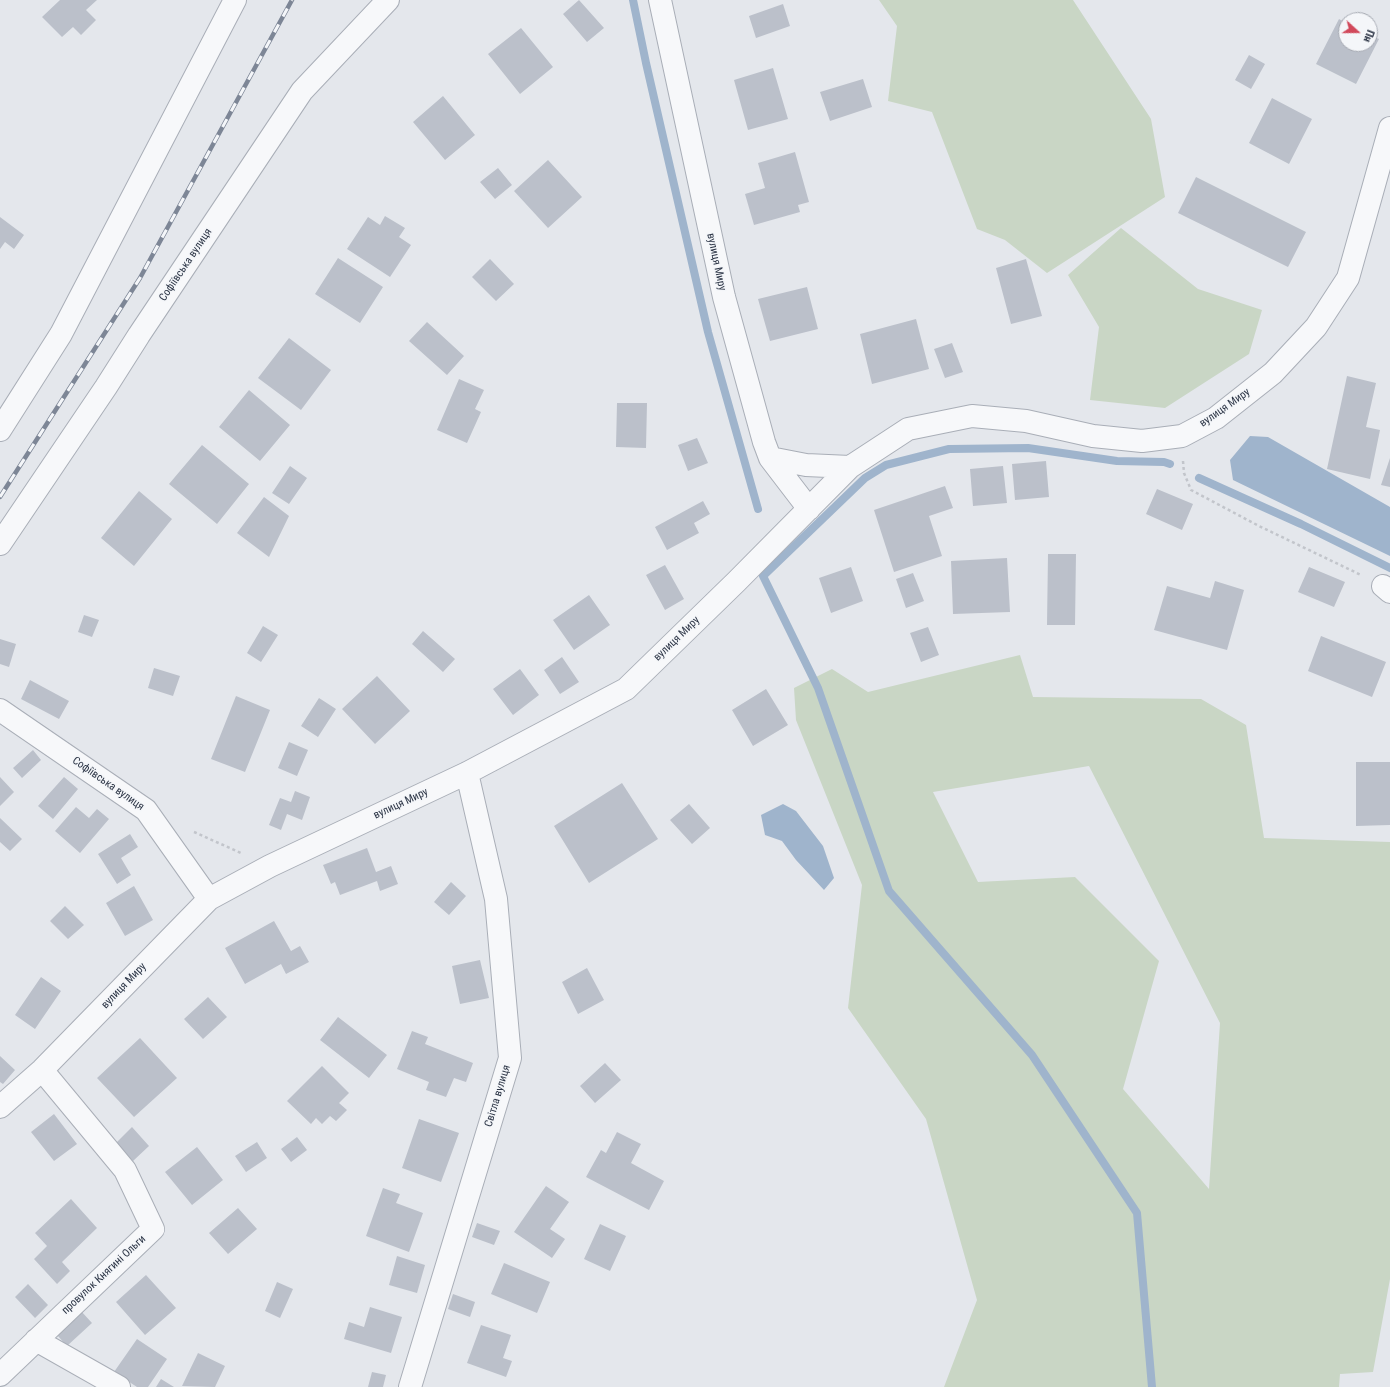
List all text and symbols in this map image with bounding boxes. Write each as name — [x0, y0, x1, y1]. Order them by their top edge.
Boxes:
north arrow — [1338, 12, 1378, 52]
text: Пн — [1360, 28, 1377, 44]
street label: Софіївська вулиця — [157, 226, 215, 304]
street label: вулиця Миру — [703, 232, 729, 292]
street label: вулиця Миру — [1197, 386, 1253, 430]
street label: вулиця Миру — [651, 614, 703, 664]
street label: Софіївська вулиця — [69, 754, 147, 814]
street label: вулиця Миру — [372, 786, 430, 822]
street label: вулиця Миру — [99, 960, 149, 1012]
street label: Світла вулиця — [482, 1063, 514, 1129]
street label: провулок Княгині Ольги — [59, 1233, 149, 1317]

